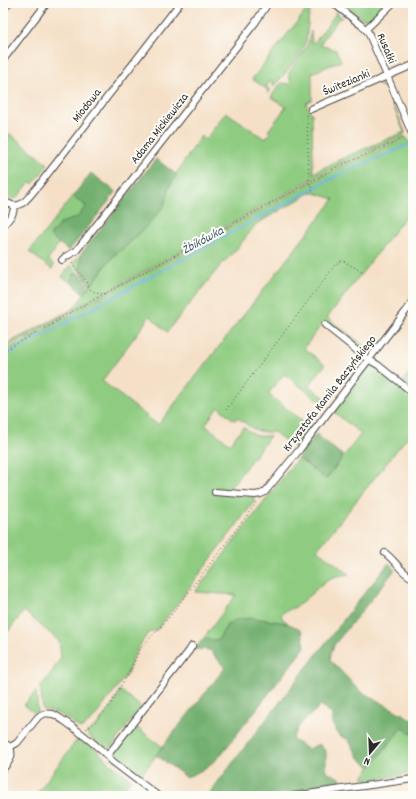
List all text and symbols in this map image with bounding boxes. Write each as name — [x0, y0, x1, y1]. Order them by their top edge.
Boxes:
street label: Rusałki — [372, 31, 400, 67]
street label: Świtezianki — [320, 66, 373, 101]
street label: Miodowa — [69, 85, 106, 126]
street label: Adama Mickiewicza — [127, 90, 194, 168]
water label: Żbikówka — [179, 222, 228, 260]
street label: Krzysztofa Kamila Baczyńskiego — [279, 332, 381, 456]
north arrow — [350, 733, 390, 773]
text: N — [362, 752, 373, 769]

